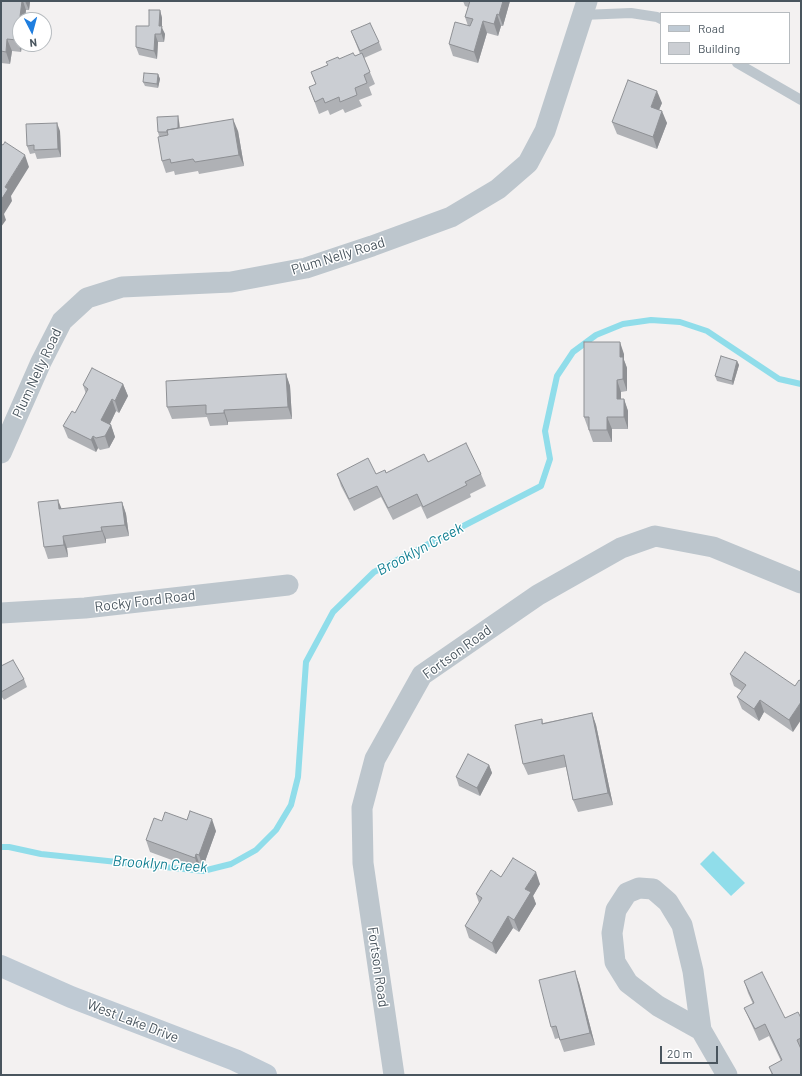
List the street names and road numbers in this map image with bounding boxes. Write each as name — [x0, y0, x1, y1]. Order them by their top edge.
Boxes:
street label: Plum Nelly Road — [289, 234, 387, 278]
street label: Plum Nelly Road — [9, 326, 65, 420]
street label: Rocky Ford Road — [94, 586, 196, 616]
street label: Fortson Road — [419, 621, 495, 683]
street label: Fortson Road — [364, 926, 392, 1008]
street label: West Lake Drive — [85, 996, 181, 1046]

